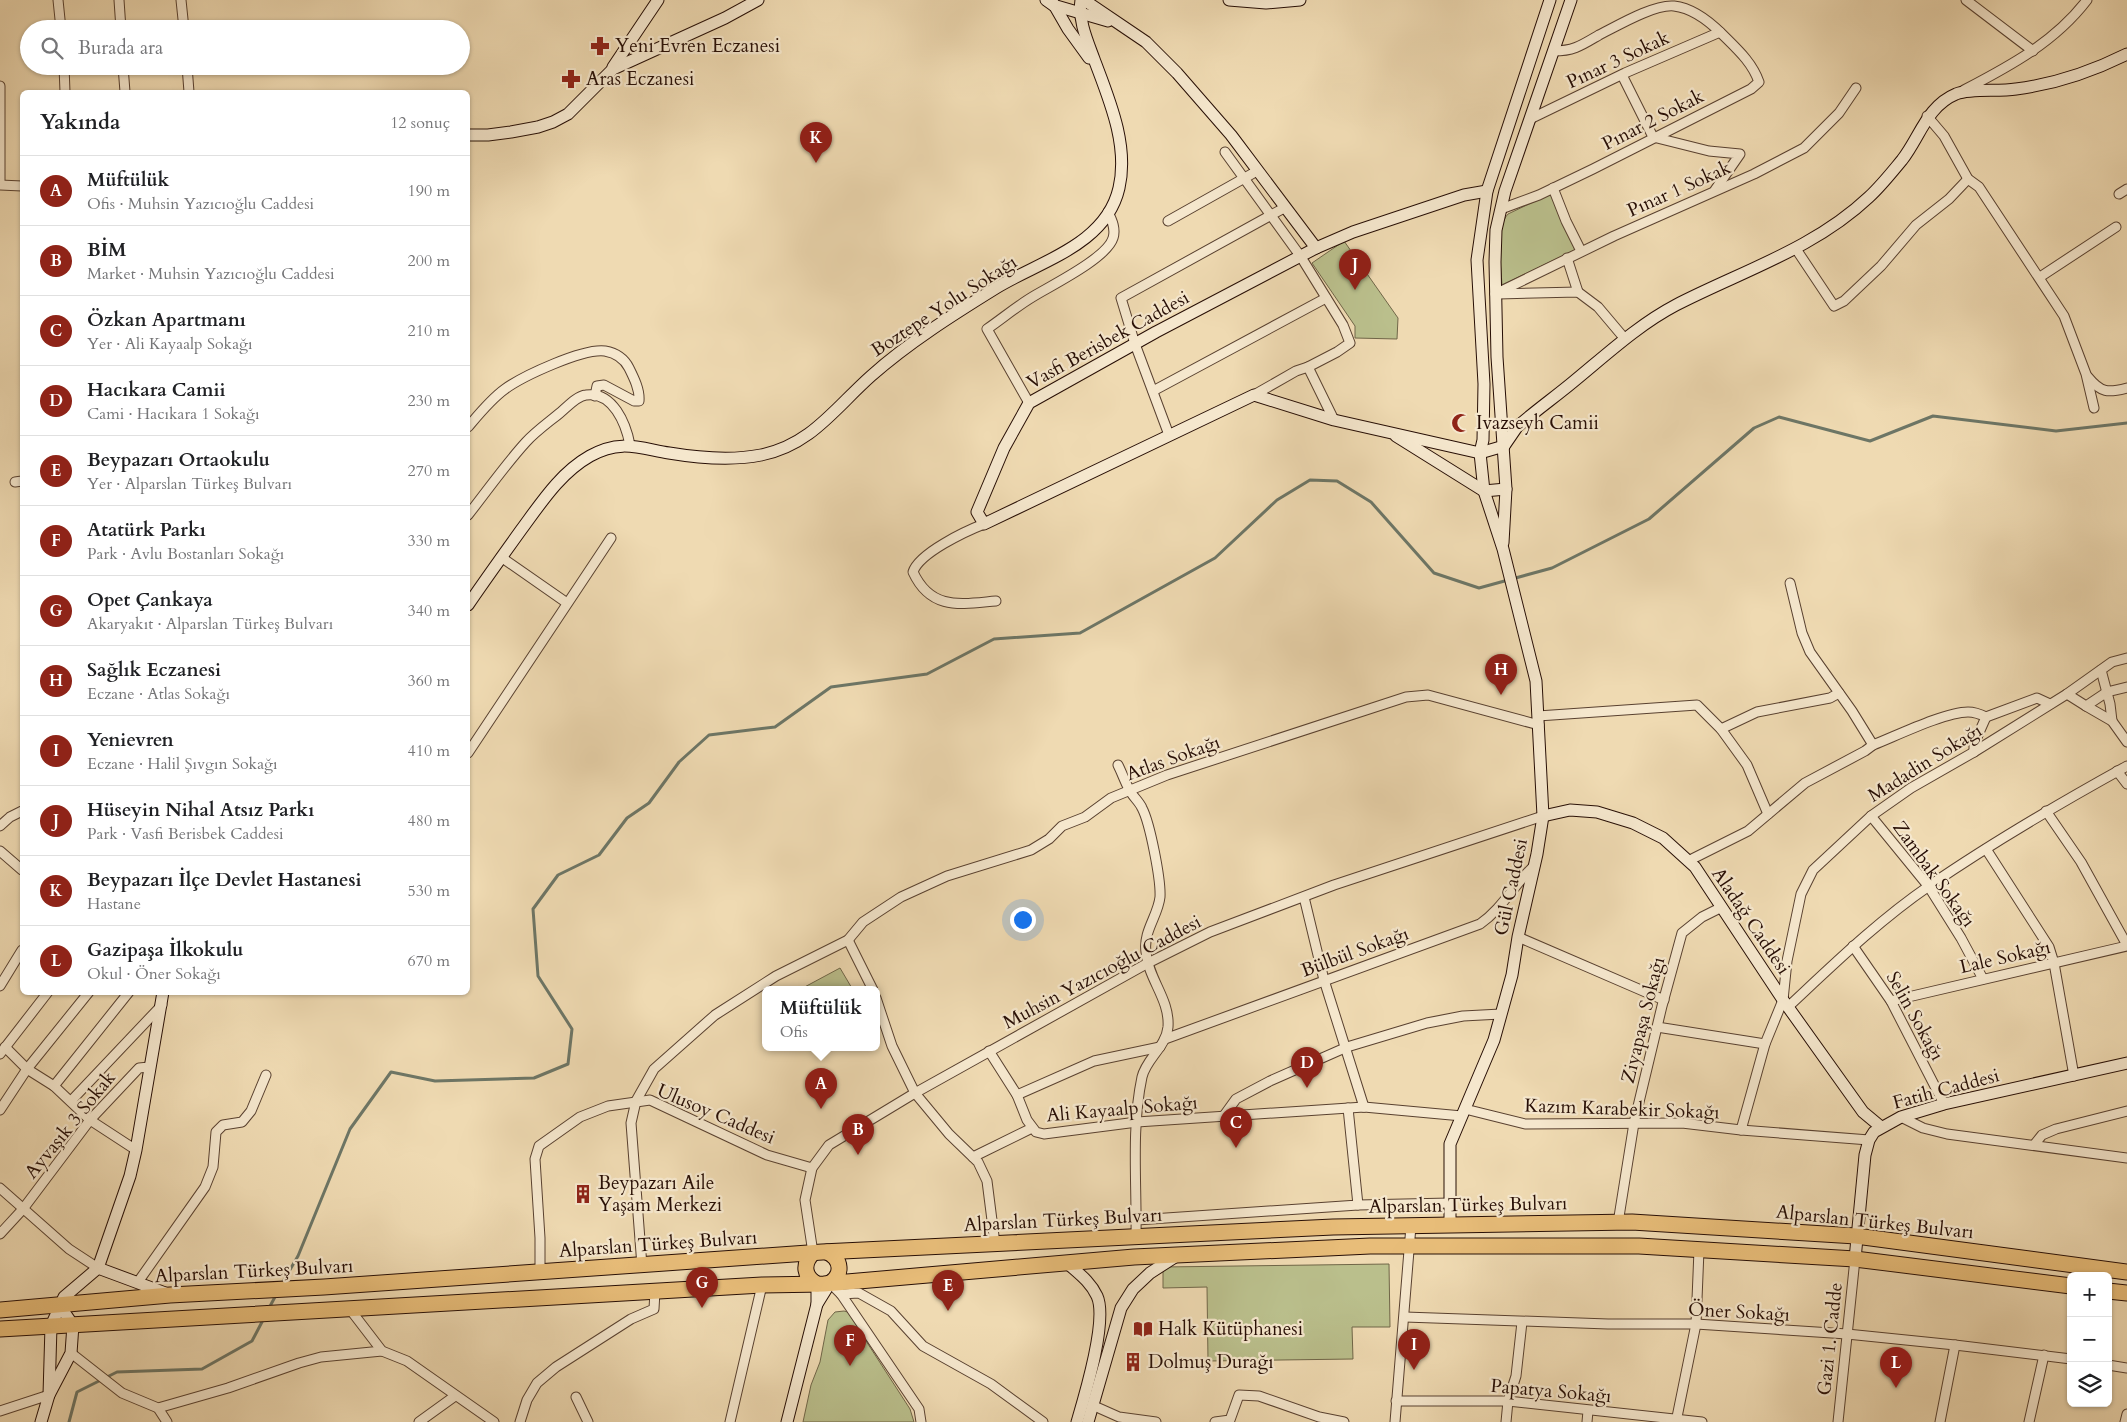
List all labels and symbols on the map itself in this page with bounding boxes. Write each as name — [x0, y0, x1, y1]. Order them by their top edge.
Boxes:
street label: Pınar 3 Sokak — [1562, 24, 1674, 95]
place label: Yeni Evren Eczanesi — [615, 33, 780, 59]
pharmacy icon: Yeni Evren Eczanesi — [589, 35, 611, 57]
place label: Aras Eczanesi — [586, 66, 694, 92]
pharmacy icon: Aras Eczanesi — [560, 68, 582, 90]
street label: Pınar 2 Sokak — [1598, 83, 1709, 157]
pin: K — [800, 122, 832, 163]
street label: Pınar 1 Sokak — [1623, 154, 1736, 223]
street label: Boztepe Yolu Sokağı — [866, 249, 1022, 363]
pin: J — [1339, 249, 1371, 290]
street label: Vasfi Berisbek Caddesi — [1022, 285, 1194, 395]
place label: Ivazseyh Camii — [1476, 410, 1599, 436]
mosque icon: Ivazseyh Camii — [1450, 412, 1472, 434]
pin: H — [1485, 654, 1517, 695]
street label: Madadin Sokağı — [1863, 718, 1987, 808]
street label: Atlas Sokağı — [1122, 729, 1224, 787]
street label: Zambak Sokağı — [1887, 816, 1981, 932]
street label: Gül Caddesi — [1488, 836, 1534, 938]
street label: Aladağ Caddesi — [1706, 862, 1796, 980]
your location — [1010, 907, 1036, 933]
street label: Muhsin Yazıcıoğlu Caddesi — [998, 909, 1206, 1035]
street label: Bülbül Sokağı — [1298, 920, 1412, 984]
street label: Lale Sokağı — [1957, 934, 2053, 980]
street label: Ziyapaşa Sokağı — [1615, 954, 1671, 1086]
street label: Selin Sokağı — [1880, 967, 1950, 1065]
pin: D — [1291, 1047, 1323, 1088]
street label: Fatih Caddesi — [1890, 1062, 2002, 1116]
street label: Ayvaşık 3 Sokak — [19, 1065, 122, 1184]
pin: A — [805, 1068, 837, 1109]
street label: Ulusoy Caddesi — [653, 1077, 779, 1151]
street label: Ali Kayaalp Sokağı — [1045, 1089, 1199, 1129]
street label: Kazım Karabekir Sokağı — [1524, 1093, 1720, 1125]
pin: C — [1220, 1107, 1252, 1148]
pin: B — [842, 1114, 874, 1155]
place label: Beypazarı Aile Yaşam Merkezi — [598, 1170, 722, 1218]
building icon: Beypazarı Aile Yaşam Merkezi — [572, 1183, 594, 1205]
street label: Alparslan Türkeş Bulvarı — [1368, 1190, 1568, 1220]
street label: Alparslan Türkeş Bulvarı — [1775, 1199, 1975, 1245]
street label: Alparslan Türkeş Bulvarı — [963, 1202, 1163, 1238]
street label: Alparslan Türkeş Bulvarı — [558, 1224, 758, 1264]
street label: Alparslan Türkeş Bulvarı — [154, 1253, 354, 1289]
pin: G — [686, 1267, 718, 1308]
pin: E — [932, 1270, 964, 1311]
street label: Gazi 1. Cadde — [1811, 1281, 1849, 1397]
street label: Öner Sokağı — [1687, 1296, 1791, 1328]
place label: Halk Kütüphanesi — [1158, 1316, 1303, 1342]
library icon: Halk Kütüphanesi — [1132, 1318, 1154, 1340]
pin: F — [834, 1325, 866, 1366]
pin: I — [1398, 1329, 1430, 1370]
pin: L — [1880, 1347, 1912, 1388]
place label: Dolmuş Durağı — [1148, 1349, 1274, 1375]
building icon: Dolmuş Durağı — [1122, 1351, 1144, 1373]
street label: Papatya Sokağı — [1489, 1373, 1613, 1409]

